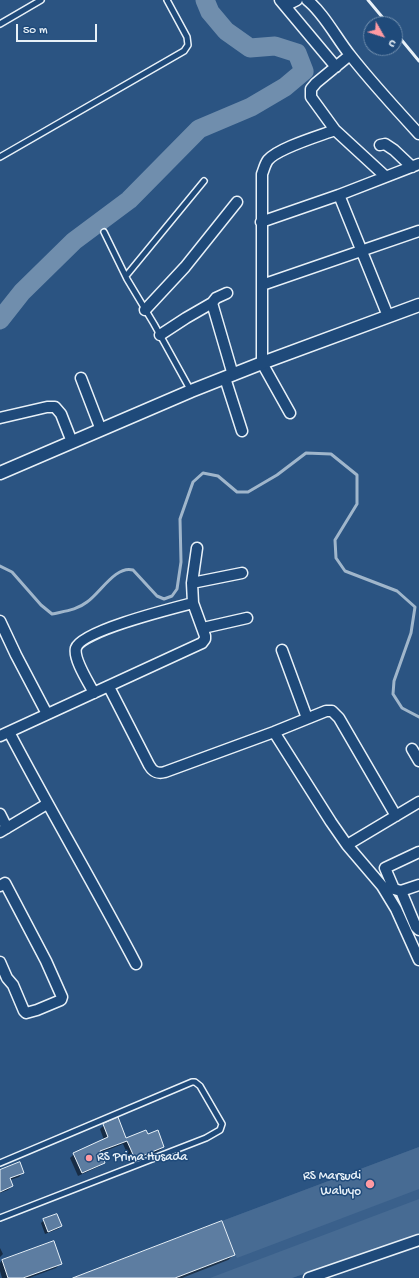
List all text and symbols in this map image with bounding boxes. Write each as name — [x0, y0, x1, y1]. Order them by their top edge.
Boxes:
scale bar — [18, 16, 99, 42]
north arrow — [363, 16, 403, 56]
text: 50 m — [23, 24, 48, 38]
text: U — [385, 37, 398, 49]
place label: RS Prima Husada — [97, 1150, 187, 1166]
marker: RS Prima Husada — [84, 1153, 94, 1163]
place label: RS Marsudi Waluyo — [303, 1169, 361, 1200]
marker: RS Marsudi Waluyo — [364, 1178, 376, 1190]

